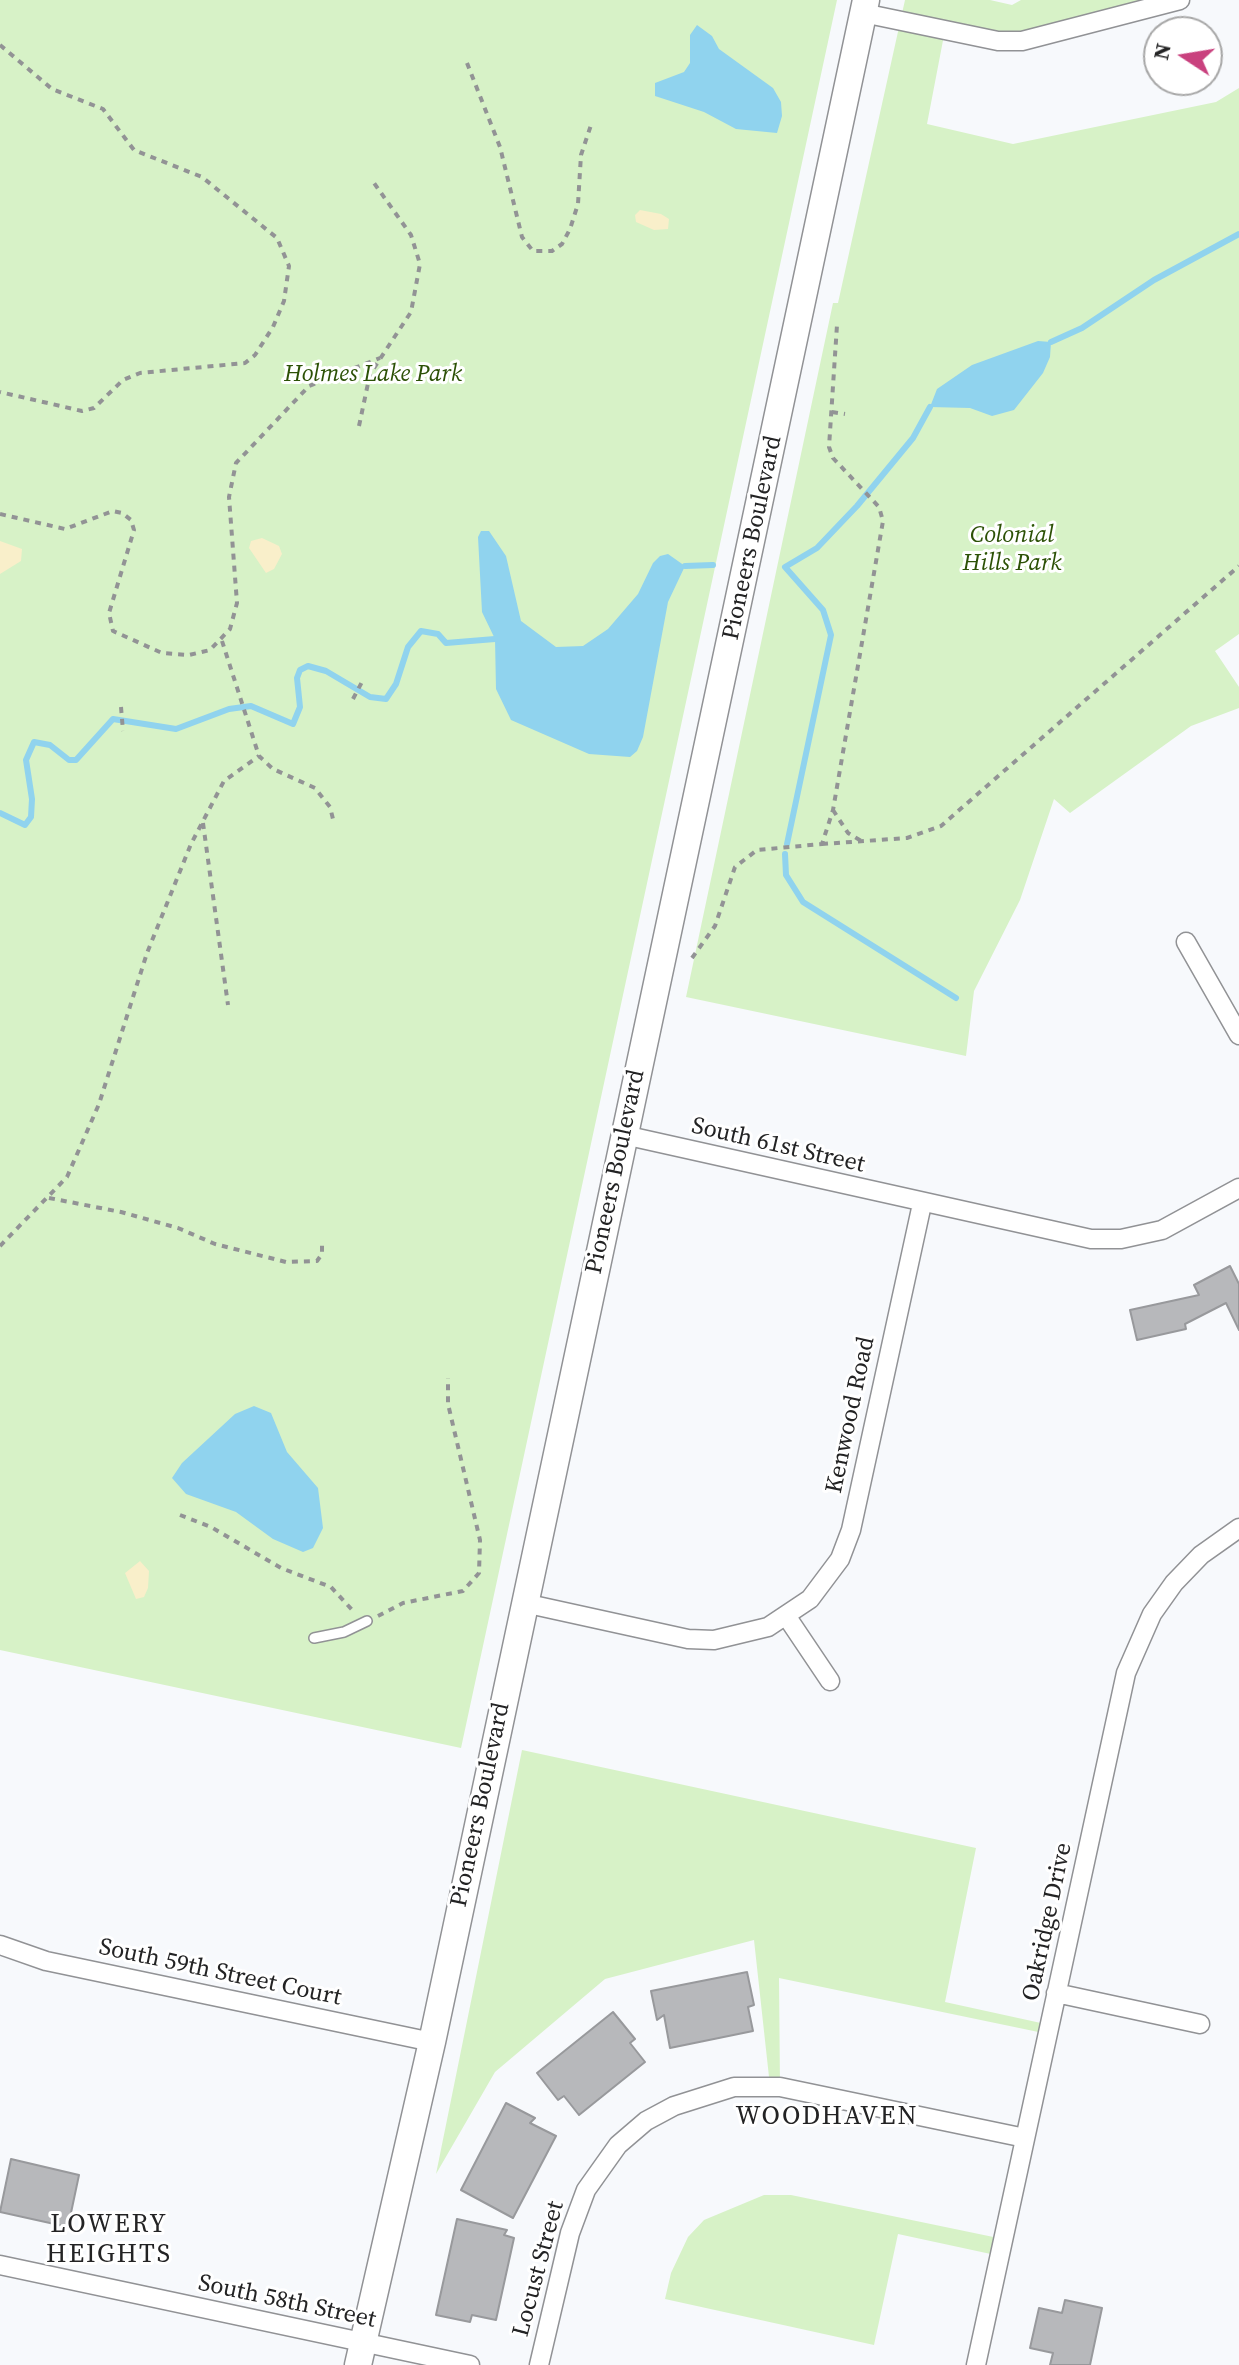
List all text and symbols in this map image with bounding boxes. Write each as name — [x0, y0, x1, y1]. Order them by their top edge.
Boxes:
north arrow — [1143, 16, 1223, 96]
text: N — [1145, 40, 1178, 62]
park label: Holmes Lake Park — [284, 361, 462, 389]
street label: Pioneers Boulevard — [717, 433, 789, 643]
park label: Colonial Hills Park — [963, 522, 1061, 578]
street label: Pioneers Boulevard — [580, 1067, 652, 1277]
street label: South 61st Street — [689, 1112, 867, 1180]
street label: Kenwood Road — [820, 1334, 882, 1496]
street label: Pioneers Boulevard — [445, 1700, 517, 1910]
street label: Oakridge Drive — [1017, 1840, 1079, 2004]
street label: South 59th Street Court — [96, 1933, 344, 2013]
district label: WOODHAVEN — [735, 2101, 919, 2133]
street label: Locust Street — [507, 2198, 571, 2340]
district label: LOWERY HEIGHTS — [46, 2209, 172, 2270]
street label: South 58th Street — [196, 2269, 378, 2335]

